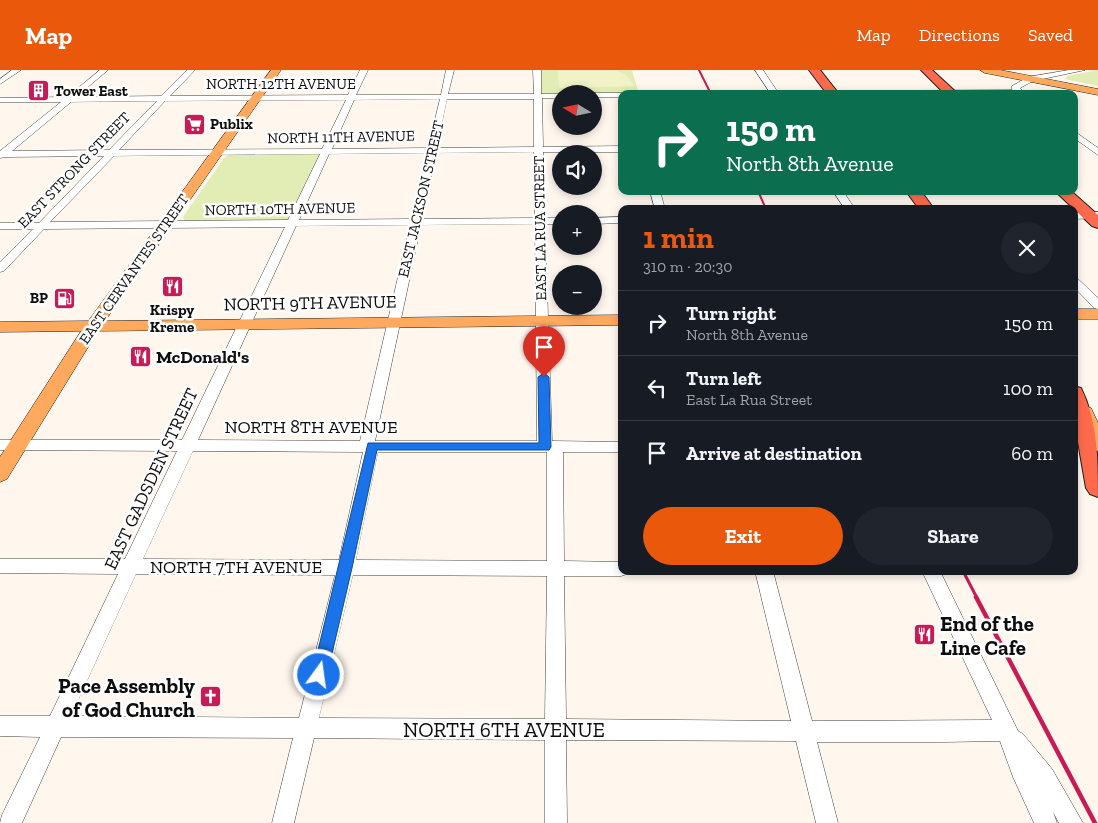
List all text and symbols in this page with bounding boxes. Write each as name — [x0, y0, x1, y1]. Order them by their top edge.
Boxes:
text: Map — [25, 21, 72, 50]
text: Map — [856, 24, 891, 46]
text: Directions — [919, 24, 1000, 46]
text: Saved — [1028, 24, 1073, 46]
street label: NORTH 12TH AVENUE — [206, 75, 356, 93]
building icon: Tower East — [26, 79, 50, 103]
place label: Tower East — [54, 82, 129, 100]
north arrow — [552, 85, 602, 135]
map controls — [552, 85, 602, 315]
street label: EAST STRONG STREET — [14, 108, 134, 232]
text: 150 m — [726, 108, 816, 150]
icon: right — [643, 110, 708, 175]
supermarket icon: Publix — [182, 112, 206, 136]
place label: Publix — [210, 115, 253, 133]
street label: EAST JACKSON STREET — [394, 119, 448, 279]
street label: NORTH 11TH AVENUE — [267, 127, 415, 147]
button: sound — [552, 145, 602, 195]
text: North 8th Avenue — [726, 150, 894, 177]
street label: EAST LA RUA STREET — [530, 155, 550, 301]
street label: EAST CERVANTES STREET — [75, 191, 193, 347]
street label: NORTH 10TH AVENUE — [205, 199, 356, 219]
button: + — [552, 205, 602, 255]
text: 1 min — [643, 220, 714, 256]
button: close — [1001, 222, 1053, 274]
text: 310 m · 20:30 — [643, 257, 733, 276]
button: − — [552, 265, 602, 315]
restaurant icon: Krispy Kreme — [160, 275, 184, 299]
fuel station icon: BP — [52, 286, 76, 310]
place label: BP — [30, 289, 48, 307]
street label: NORTH 9TH AVENUE — [223, 290, 397, 316]
place label: Krispy Kreme — [150, 301, 194, 336]
text: Turn right — [686, 302, 776, 325]
icon: right — [643, 309, 671, 337]
text: 150 m — [1004, 312, 1053, 335]
text: North 8th Avenue — [686, 325, 808, 344]
pin — [523, 326, 565, 377]
icon: arrive — [530, 333, 558, 361]
restaurant icon: McDonald's — [128, 345, 152, 369]
place label: McDonald's — [156, 346, 249, 368]
text: Turn left — [686, 367, 761, 390]
icon: left — [643, 374, 671, 402]
text: 100 m — [1003, 377, 1053, 400]
street label: EAST GADSDEN STREET — [99, 385, 203, 573]
text: East La Rua Street — [686, 390, 812, 409]
street label: NORTH 8TH AVENUE — [224, 416, 398, 438]
icon: arrive — [643, 439, 671, 467]
text: Arrive at destination — [686, 442, 862, 465]
text: 60 m — [1011, 442, 1053, 465]
button: Exit — [643, 507, 843, 565]
button: Share — [853, 507, 1053, 565]
street label: NORTH 7TH AVENUE — [150, 556, 322, 578]
place label: End of the Line Cafe — [940, 611, 1034, 660]
restaurant icon: End of the Line Cafe — [912, 623, 936, 647]
position arrow — [292, 648, 344, 700]
place label: Pace Assembly of God Church — [58, 673, 195, 722]
church icon: Pace Assembly of God Church — [199, 685, 223, 709]
street label: NORTH 6TH AVENUE — [403, 717, 605, 742]

